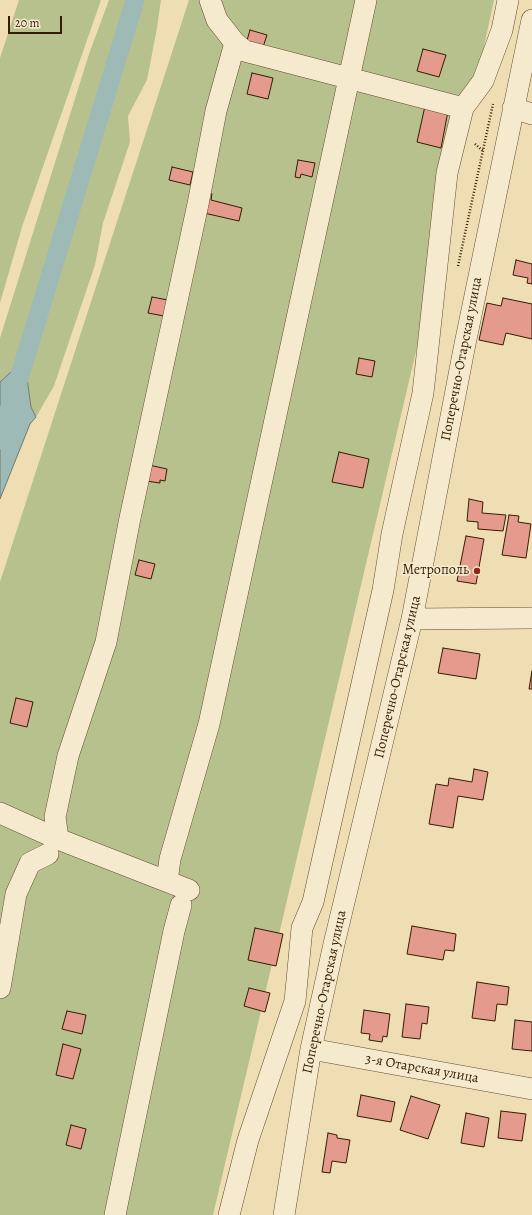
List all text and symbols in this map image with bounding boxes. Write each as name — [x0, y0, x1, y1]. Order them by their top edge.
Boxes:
scale bar — [10, 8, 64, 34]
text: 20 m — [15, 15, 39, 31]
street label: Поперечно-Отарская улица — [438, 276, 486, 442]
place label: Метрополь — [402, 563, 469, 579]
marker: Метрополь — [472, 566, 482, 576]
street label: Поперечно-Отарская улица — [371, 594, 425, 760]
street label: Поперечно-Отарская улица — [299, 909, 351, 1075]
street label: 3-я Отарская улица — [364, 1051, 480, 1087]

